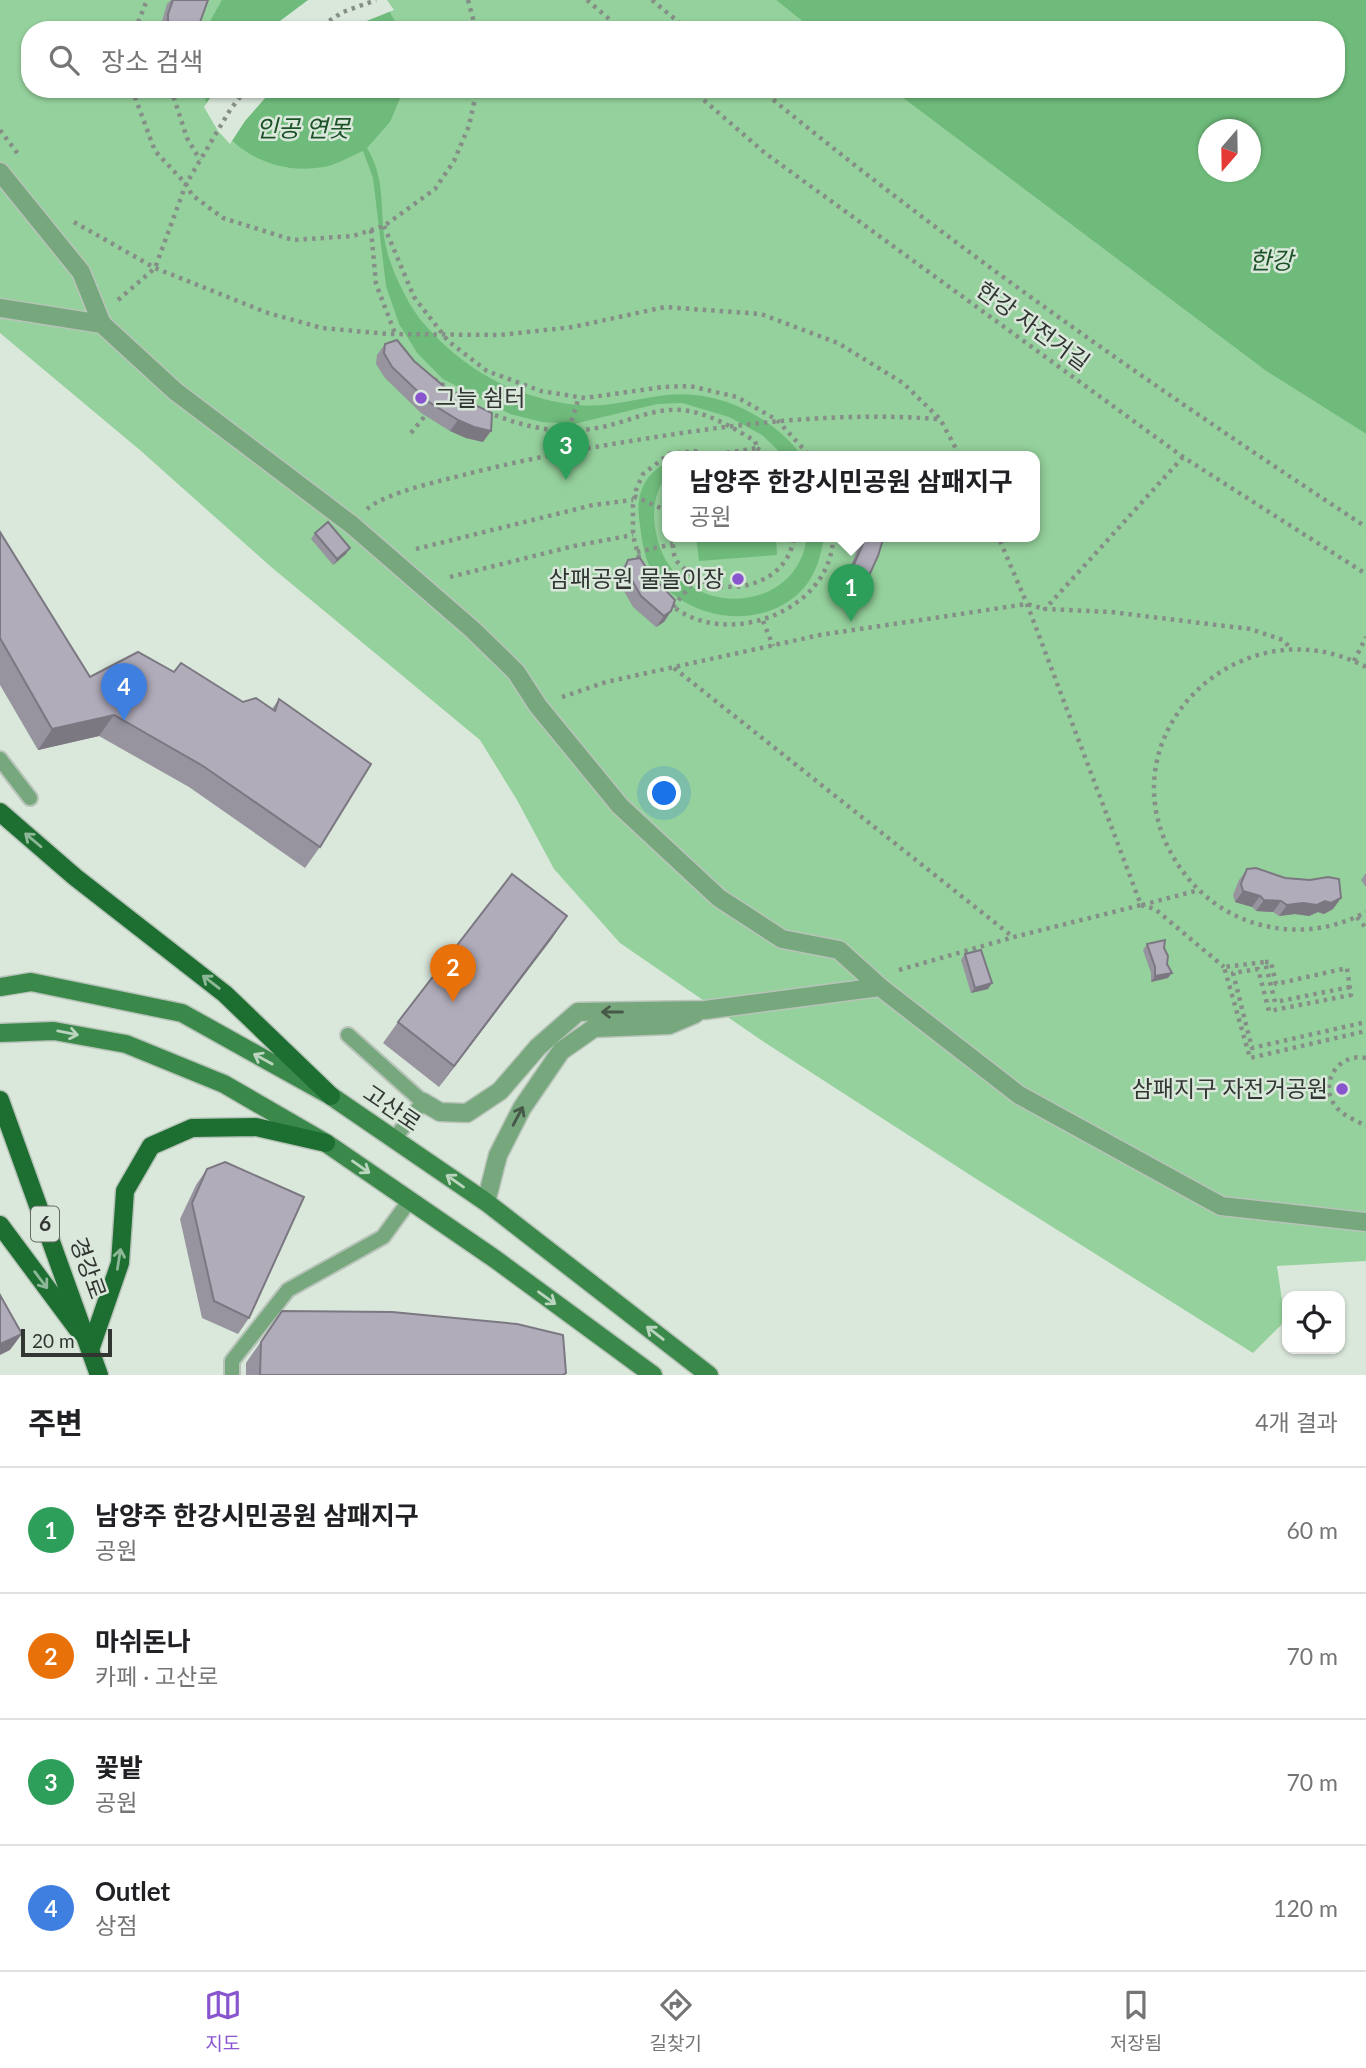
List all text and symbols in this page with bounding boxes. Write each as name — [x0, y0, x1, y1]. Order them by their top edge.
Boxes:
search box — [21, 21, 1345, 98]
icon: search — [45, 41, 83, 79]
text: 장소 검색 — [101, 45, 203, 77]
water label: 인공 연못 — [256, 113, 352, 142]
north arrow — [1198, 119, 1261, 182]
water label: 한강 — [1249, 245, 1296, 274]
street label: 한강 자전거길 — [972, 275, 1096, 376]
place label: 그늘 쉼터 — [435, 383, 526, 411]
marker: 그늘 쉼터 — [413, 390, 429, 406]
pin: 3 — [543, 422, 589, 480]
popup — [662, 451, 1040, 542]
text: 남양주 한강시민공원 삼패지구 — [689, 465, 1013, 497]
text: 공원 — [689, 502, 732, 530]
place label: 삼패공원 물놀이장 — [549, 564, 724, 592]
pin: 1 — [828, 564, 874, 622]
marker: 삼패공원 물놀이장 — [730, 571, 746, 587]
pin: 4 — [101, 663, 147, 721]
your location — [647, 776, 681, 810]
one-way arrow — [24, 832, 42, 848]
pin: 2 — [430, 944, 476, 1002]
one-way arrow — [202, 974, 220, 990]
one-way arrow — [601, 1005, 624, 1019]
one-way arrow — [56, 1027, 79, 1041]
one-way arrow — [253, 1051, 274, 1065]
place label: 삼패지구 자전거공원 — [1132, 1074, 1328, 1102]
street label: 고산로 — [358, 1078, 427, 1137]
marker: 삼패지구 자전거공원 — [1334, 1081, 1350, 1097]
one-way arrow — [512, 1106, 525, 1127]
one-way arrow — [351, 1160, 371, 1174]
one-way arrow — [446, 1174, 465, 1188]
road number: 6 — [31, 1206, 59, 1242]
street label: 경강로 — [65, 1233, 113, 1302]
one-way arrow — [113, 1248, 126, 1271]
one-way arrow — [33, 1270, 48, 1288]
one-way arrow — [537, 1291, 556, 1305]
map controls — [1282, 1291, 1345, 1354]
button: locate — [1282, 1291, 1345, 1354]
scale bar — [21, 1326, 112, 1358]
one-way arrow — [647, 1326, 665, 1341]
text: 20 m — [32, 1329, 75, 1352]
text: 주변 — [28, 1404, 83, 1440]
text: 4개 결과 — [1255, 1408, 1338, 1436]
text: 남양주 한강시민공원 삼패지구 — [95, 1499, 419, 1531]
text: 1 — [44, 1516, 58, 1544]
text: 60 m — [1287, 1516, 1338, 1544]
text: 공원 — [95, 1536, 137, 1564]
text: 마쉬돈나 — [95, 1625, 191, 1657]
text: 2 — [44, 1642, 58, 1670]
text: 70 m — [1287, 1642, 1338, 1670]
text: 카페 · 고산로 — [95, 1662, 219, 1690]
text: 꽃밭 — [95, 1751, 143, 1783]
text: 3 — [44, 1768, 58, 1796]
text: 70 m — [1287, 1768, 1338, 1796]
text: 공원 — [95, 1788, 137, 1816]
text: Outlet — [95, 1875, 170, 1907]
text: 4 — [44, 1894, 58, 1922]
text: 120 m — [1273, 1894, 1338, 1922]
text: 상점 — [95, 1911, 137, 1939]
tab: 지도 — [204, 1986, 242, 2055]
tab: 길찾기 — [650, 1986, 702, 2055]
tab: 저장됨 — [1110, 1986, 1162, 2055]

